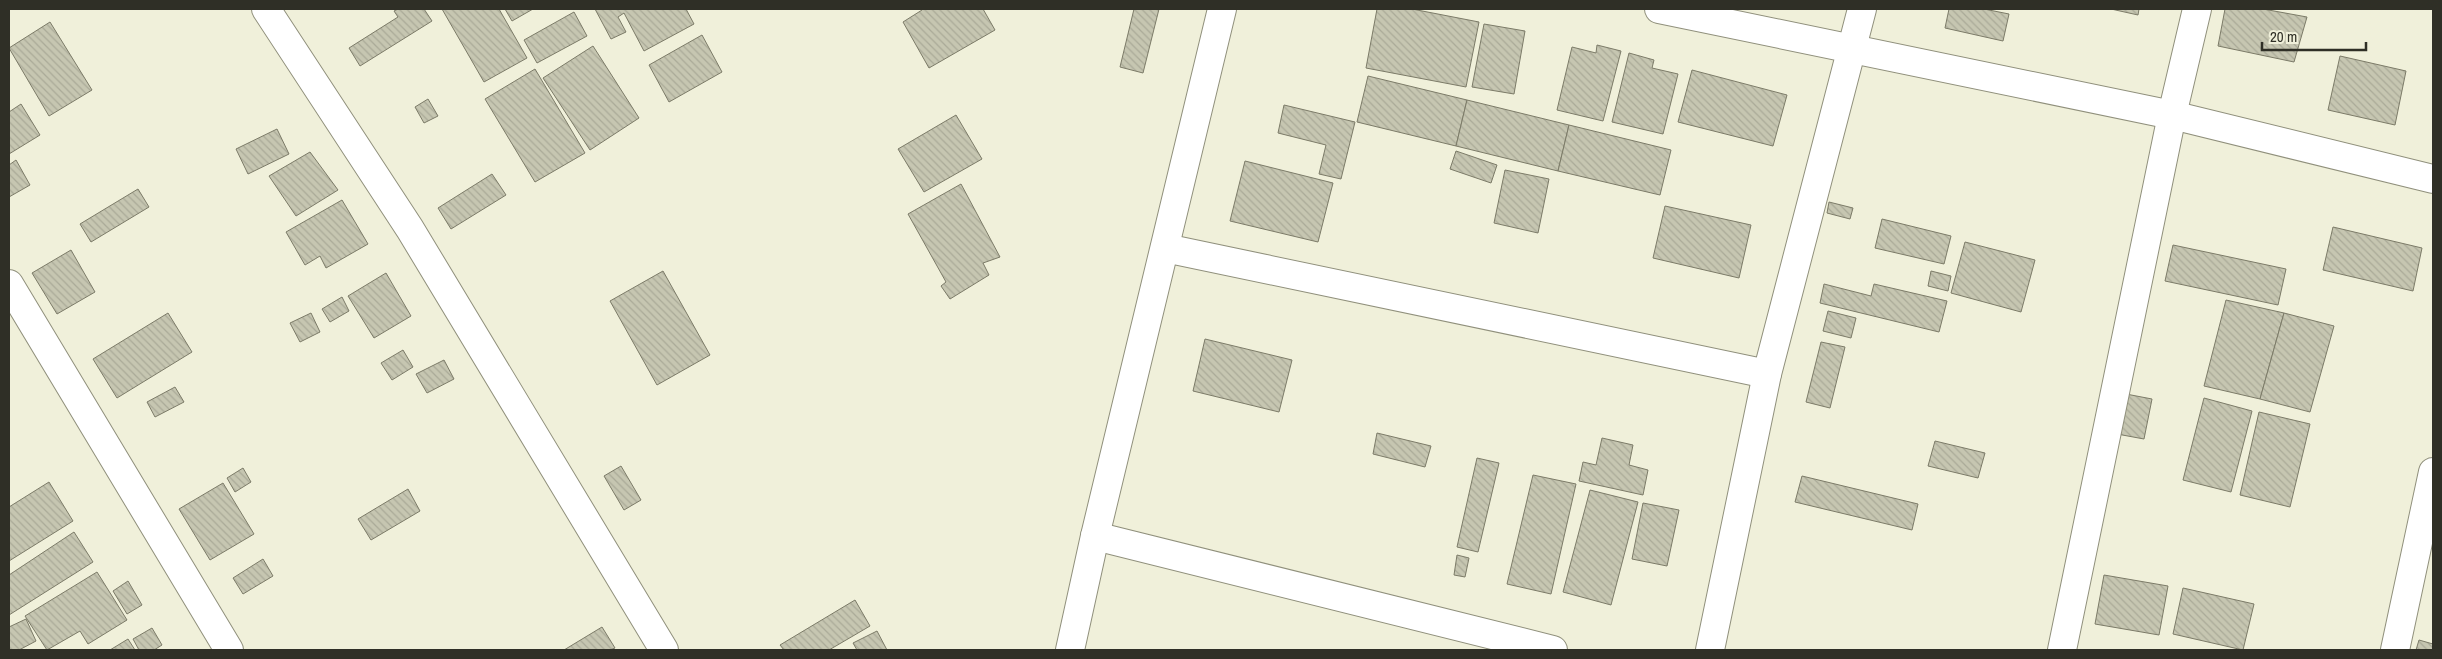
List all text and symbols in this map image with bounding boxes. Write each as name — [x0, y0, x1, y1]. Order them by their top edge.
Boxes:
scale bar — [2262, 20, 2366, 52]
text: 20 m — [2270, 26, 2297, 47]

